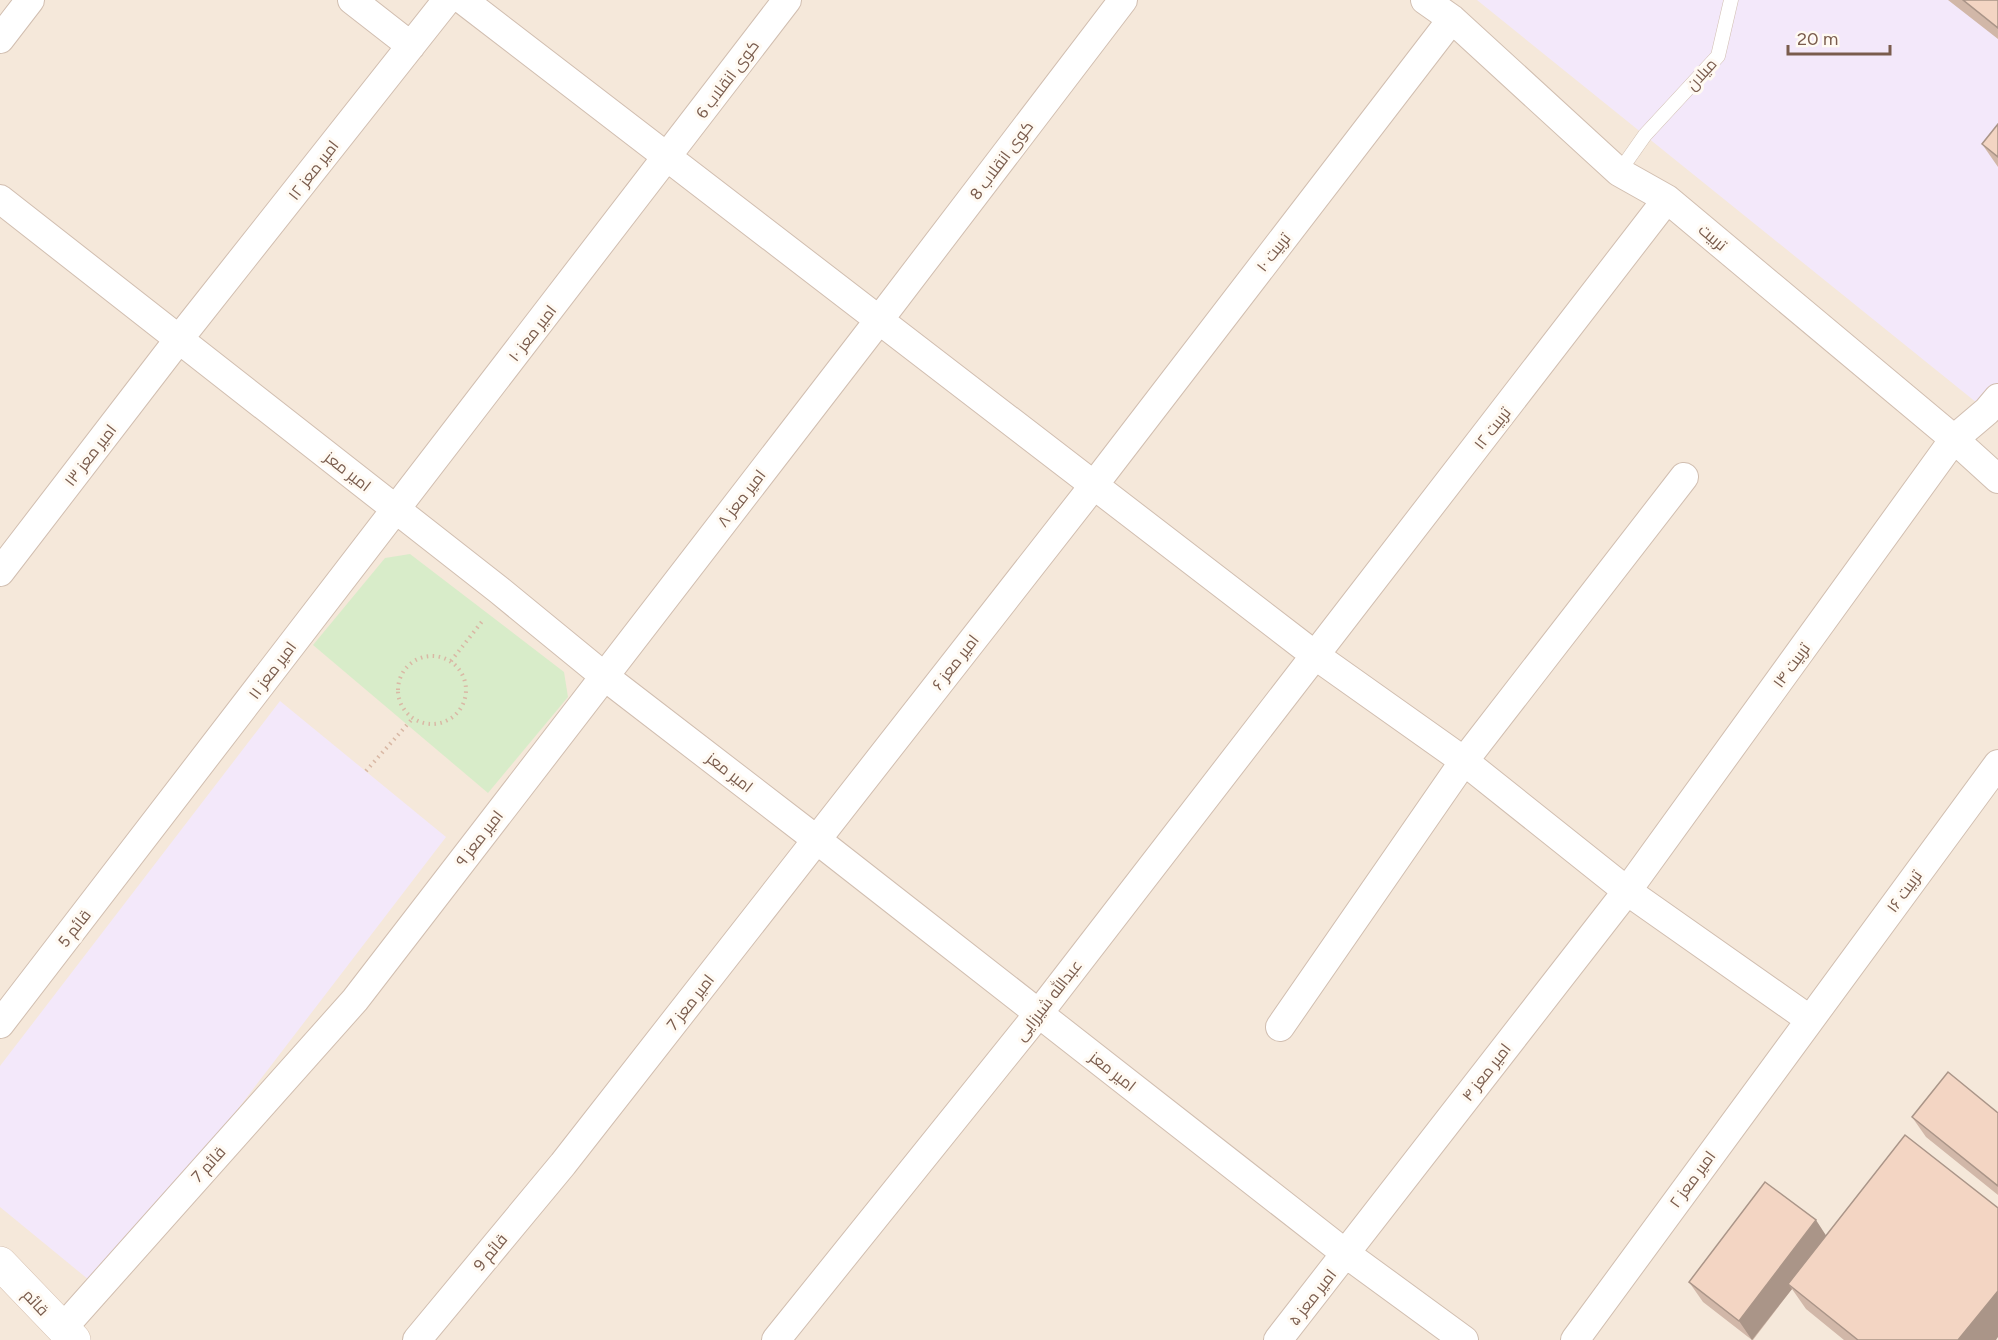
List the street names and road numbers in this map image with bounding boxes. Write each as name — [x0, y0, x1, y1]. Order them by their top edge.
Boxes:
street label: کوی انقلاب 6 — [692, 37, 764, 123]
street label: میلان — [1682, 54, 1721, 95]
street label: کوی انقلاب 8 — [966, 117, 1038, 204]
street label: امیر معز ۱۲ — [284, 137, 343, 204]
street label: تربیت — [1695, 220, 1731, 255]
street label: تربیت ۱۰ — [1252, 229, 1295, 276]
street label: امیر معز ۱۰ — [505, 301, 560, 365]
street label: تربیت ۱۲ — [1470, 403, 1515, 453]
street label: امیر معز ۱۳ — [60, 421, 120, 490]
street label: امیر معز — [320, 447, 375, 495]
street label: امیر معز ۸ — [713, 466, 770, 531]
street label: امیر معز ۶ — [928, 631, 983, 694]
street label: امیر معز ۱۱ — [245, 638, 300, 703]
street label: تربیت ۱۴ — [1769, 639, 1814, 691]
street label: امیر معز — [702, 748, 757, 796]
street label: امیر معز ۹ — [452, 807, 507, 870]
street label: تربیت ۱۶ — [1883, 866, 1927, 916]
street label: قائم 5 — [54, 906, 97, 952]
street label: عبدالله شیرزایی — [1010, 955, 1087, 1045]
street label: امیر معز 7 — [663, 971, 718, 1034]
street label: امیر معز ۴ — [1458, 1040, 1515, 1105]
street label: امیر معز — [1085, 1047, 1140, 1095]
street label: قائم 7 — [187, 1142, 231, 1188]
street label: امیر معز ۲ — [1665, 1147, 1719, 1211]
street label: قائم 9 — [470, 1230, 513, 1276]
street label: امیر معز ۵ — [1285, 1265, 1340, 1329]
street label: قائم — [17, 1285, 53, 1321]

